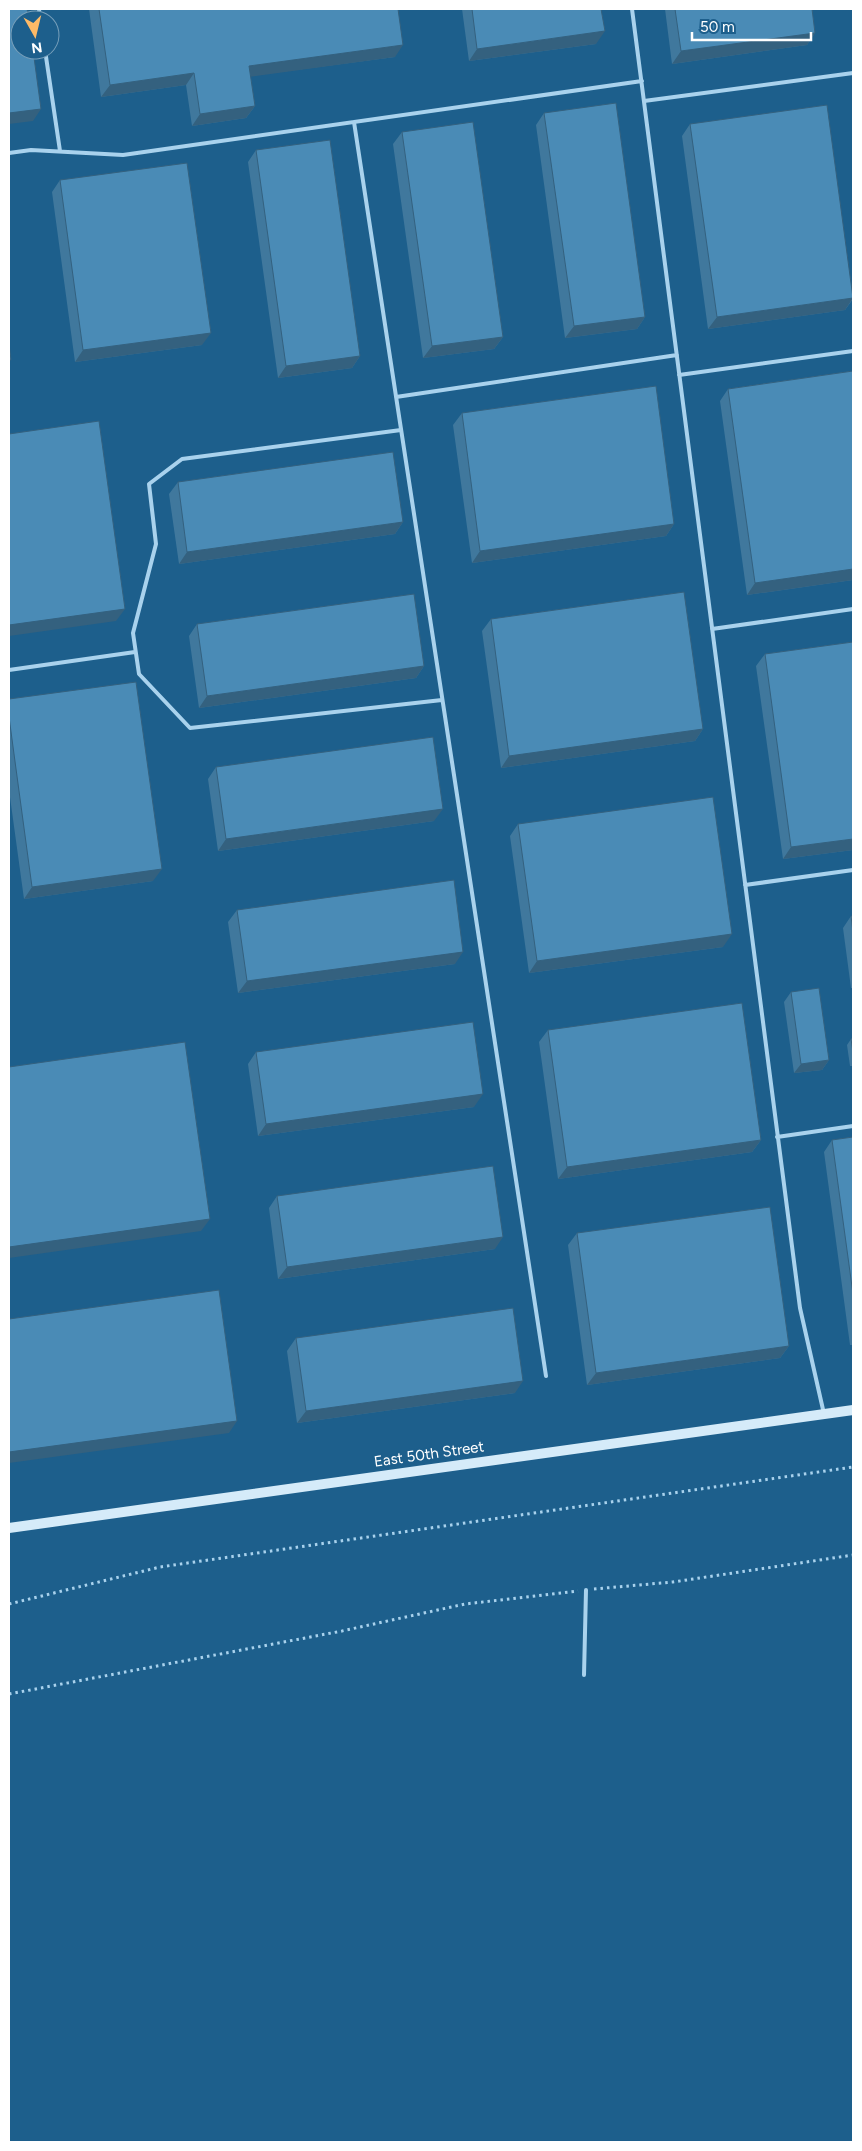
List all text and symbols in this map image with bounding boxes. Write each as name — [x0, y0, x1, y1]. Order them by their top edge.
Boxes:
north arrow — [10, 10, 60, 60]
scale bar — [692, 10, 811, 42]
text: 50 m — [700, 18, 735, 36]
text: N — [30, 38, 43, 57]
street label: East 50th Street — [373, 1437, 485, 1471]

